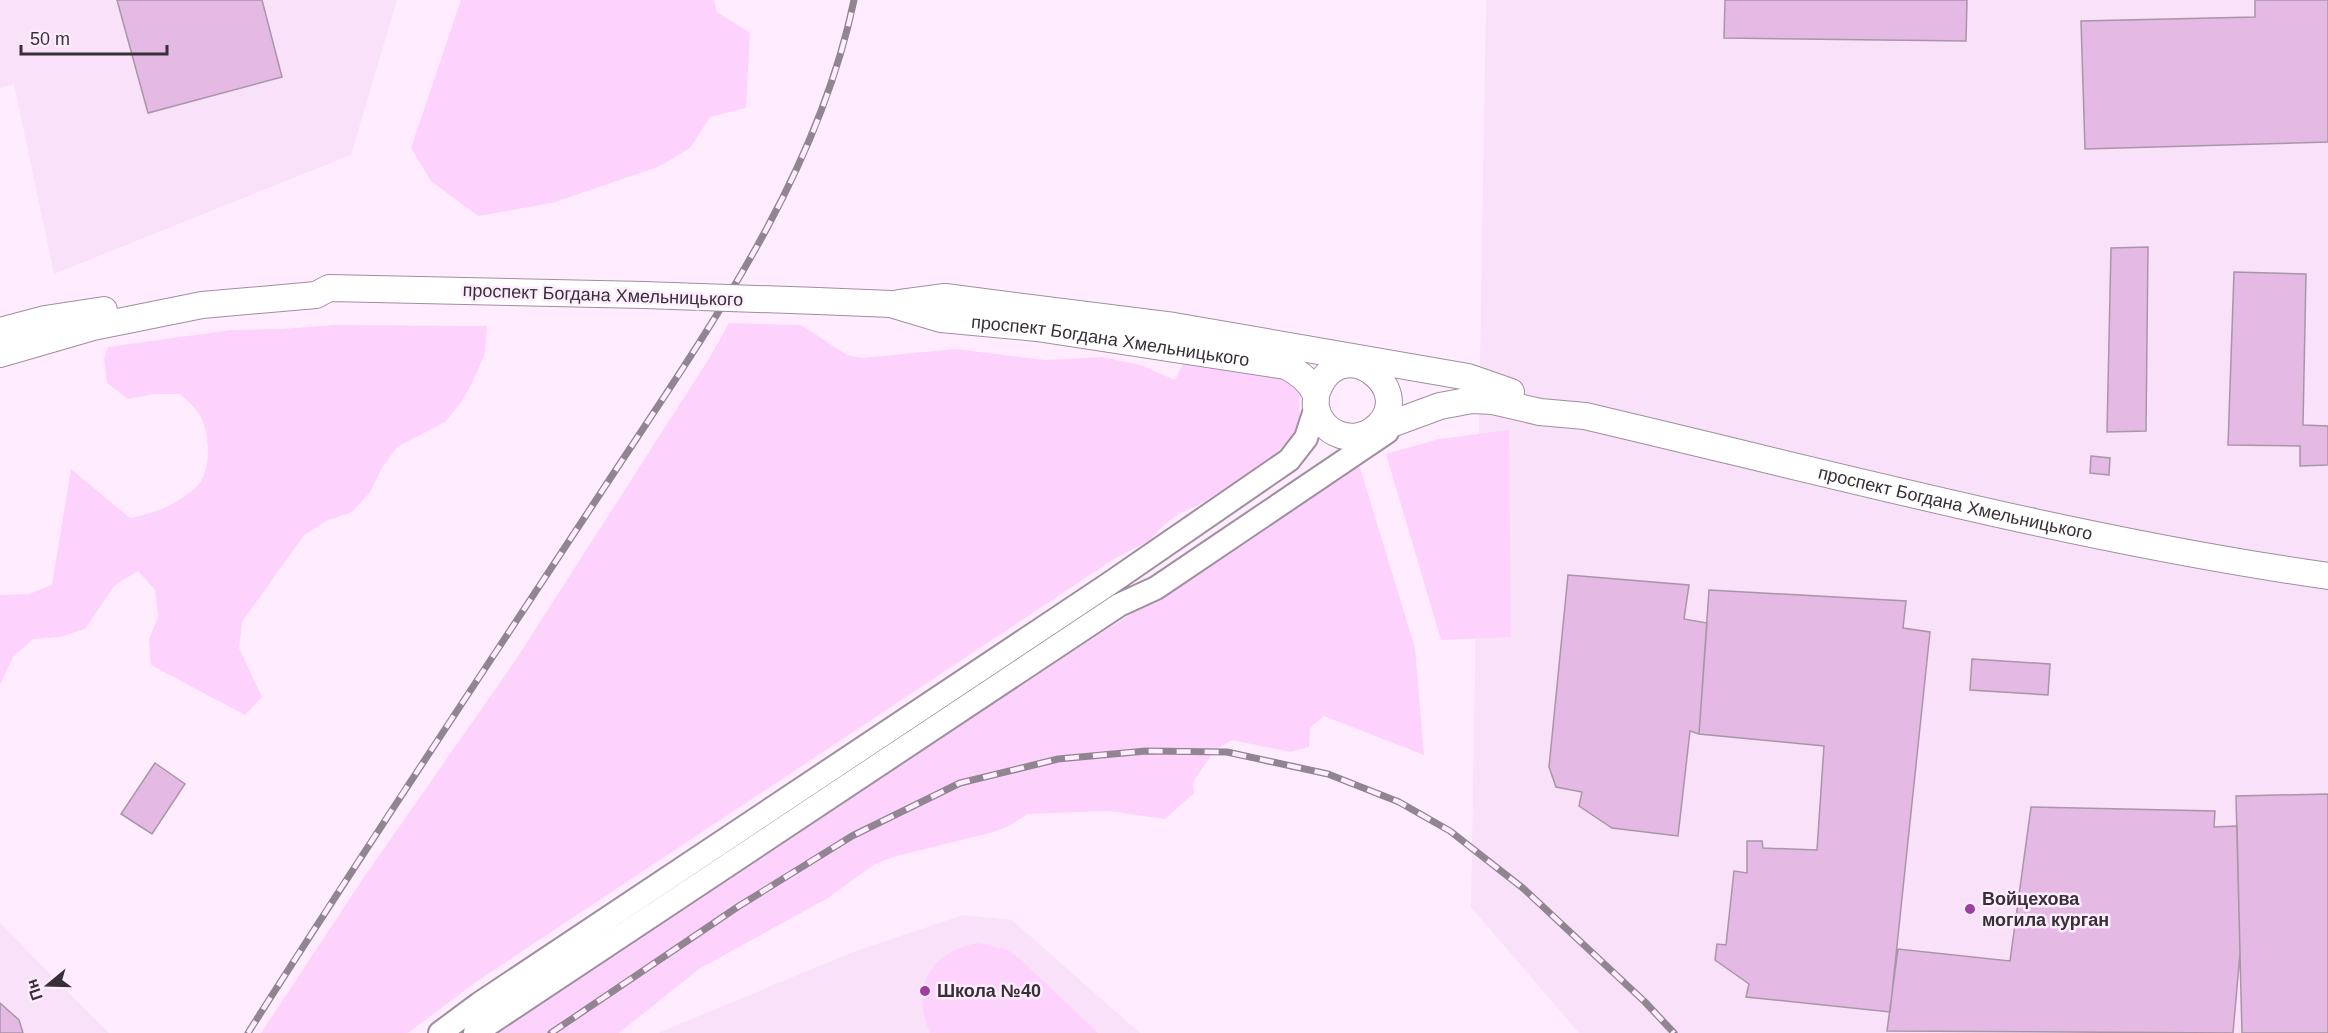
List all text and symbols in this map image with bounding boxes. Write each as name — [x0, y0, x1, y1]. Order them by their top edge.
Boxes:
scale bar — [21, 18, 166, 56]
text: 50 m — [30, 29, 70, 49]
street label: проспект Богдана Хмельницького — [462, 280, 744, 310]
street label: проспект Богдана Хмельницького — [970, 312, 1251, 370]
street label: проспект Богдана Хмельницького — [1816, 462, 2094, 544]
place label: Войцехова могила курган — [1982, 889, 2109, 930]
marker: Войцехова могила курган — [1963, 902, 1977, 916]
north arrow — [18, 955, 78, 1015]
text: Пн — [23, 977, 46, 1002]
place label: Школа №40 — [937, 981, 1041, 1001]
marker: Школа №40 — [918, 984, 932, 998]

